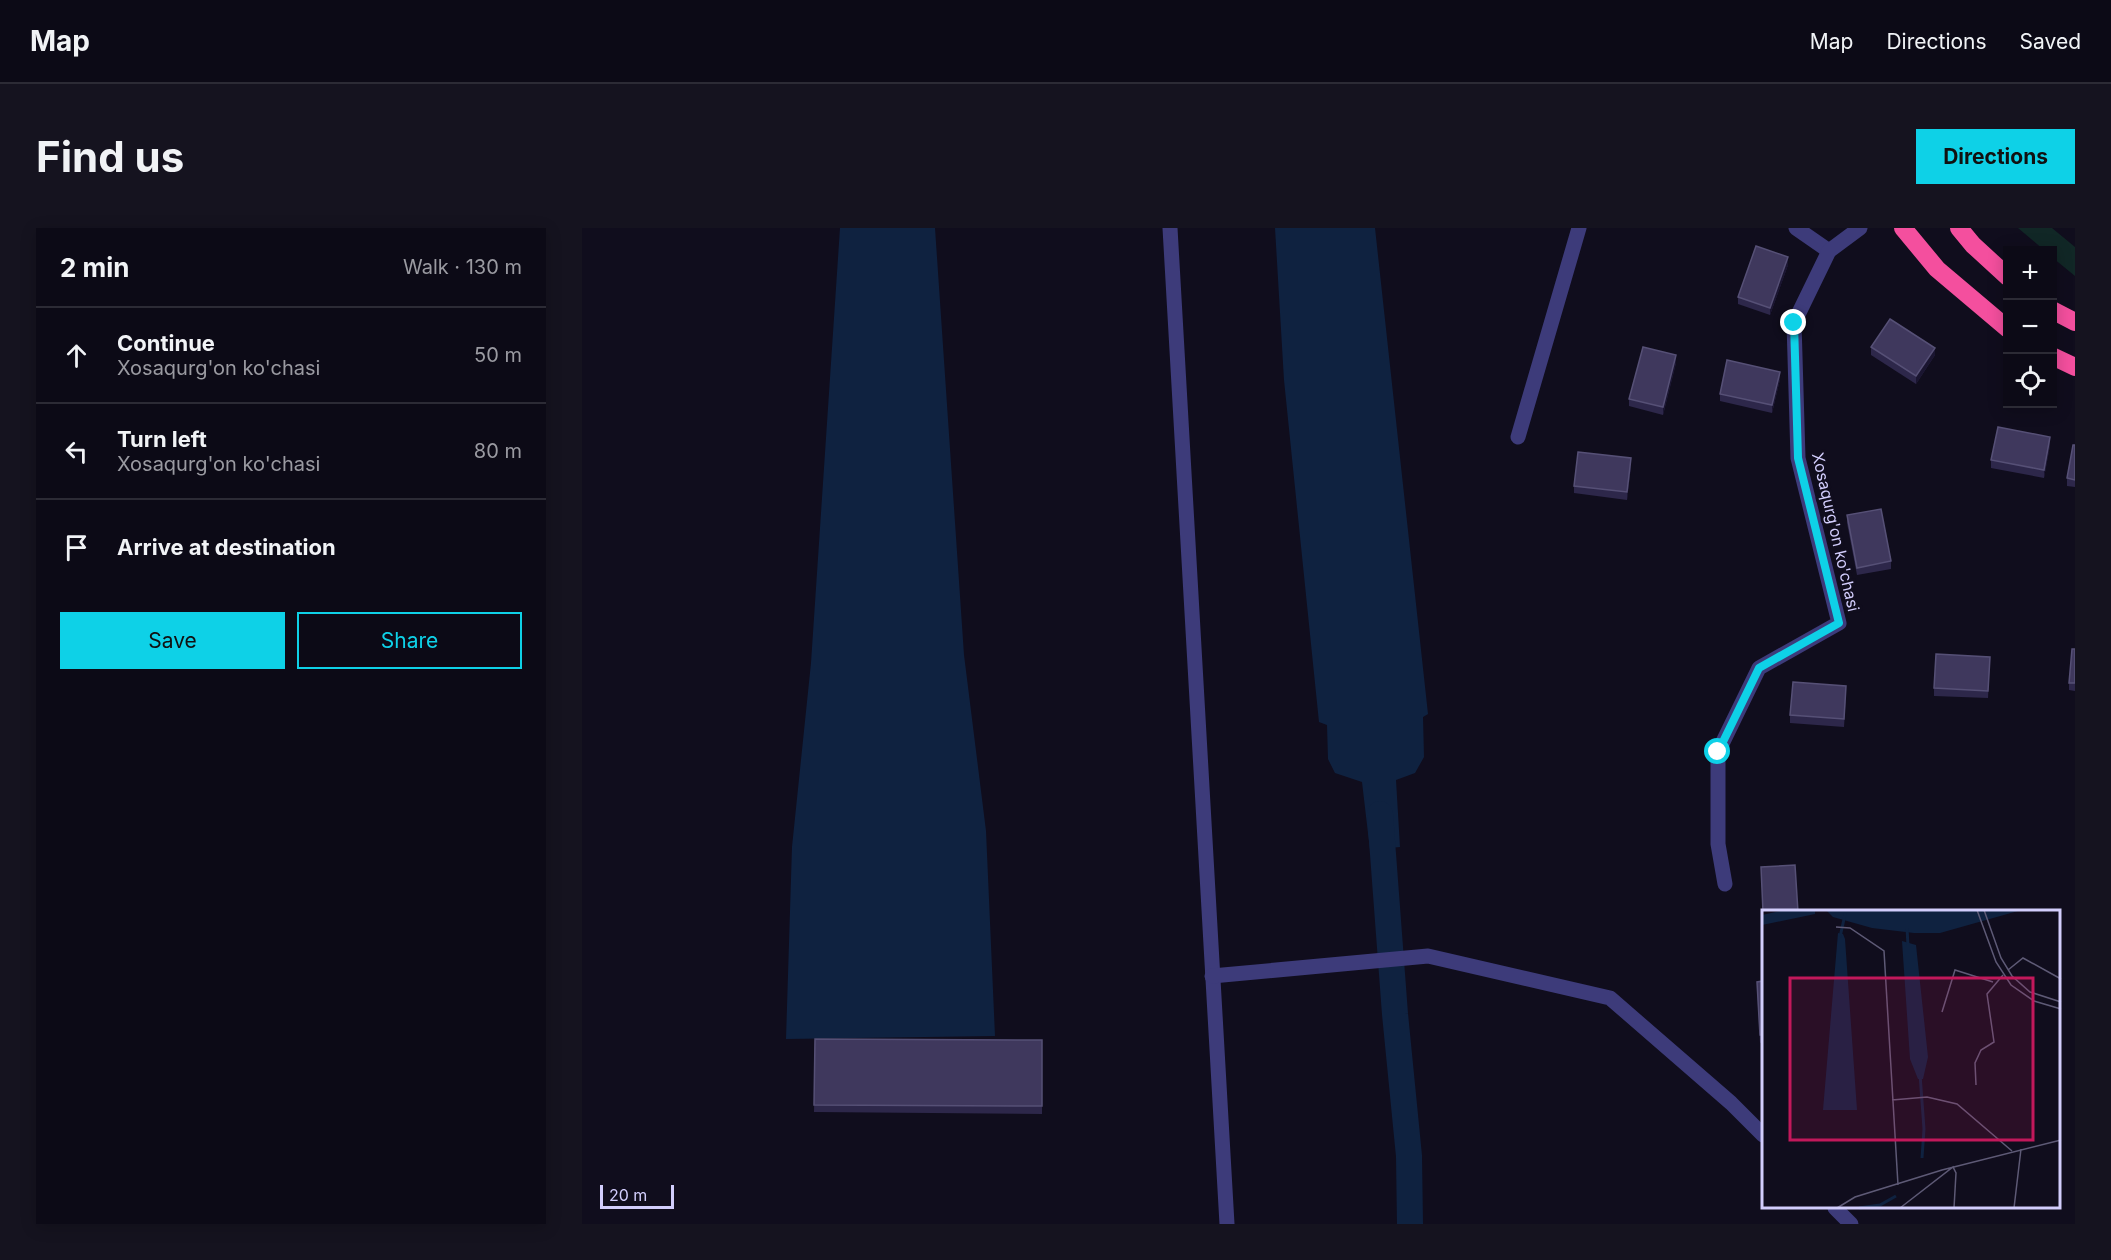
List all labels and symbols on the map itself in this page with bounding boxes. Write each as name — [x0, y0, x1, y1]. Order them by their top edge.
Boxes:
route end — [1780, 309, 1806, 335]
street label: Xosaqurg'on ko'chasi — [1808, 450, 1864, 614]
route start — [1704, 738, 1730, 764]
inset map — [1762, 910, 2060, 1209]
scale bar — [600, 1182, 674, 1210]

